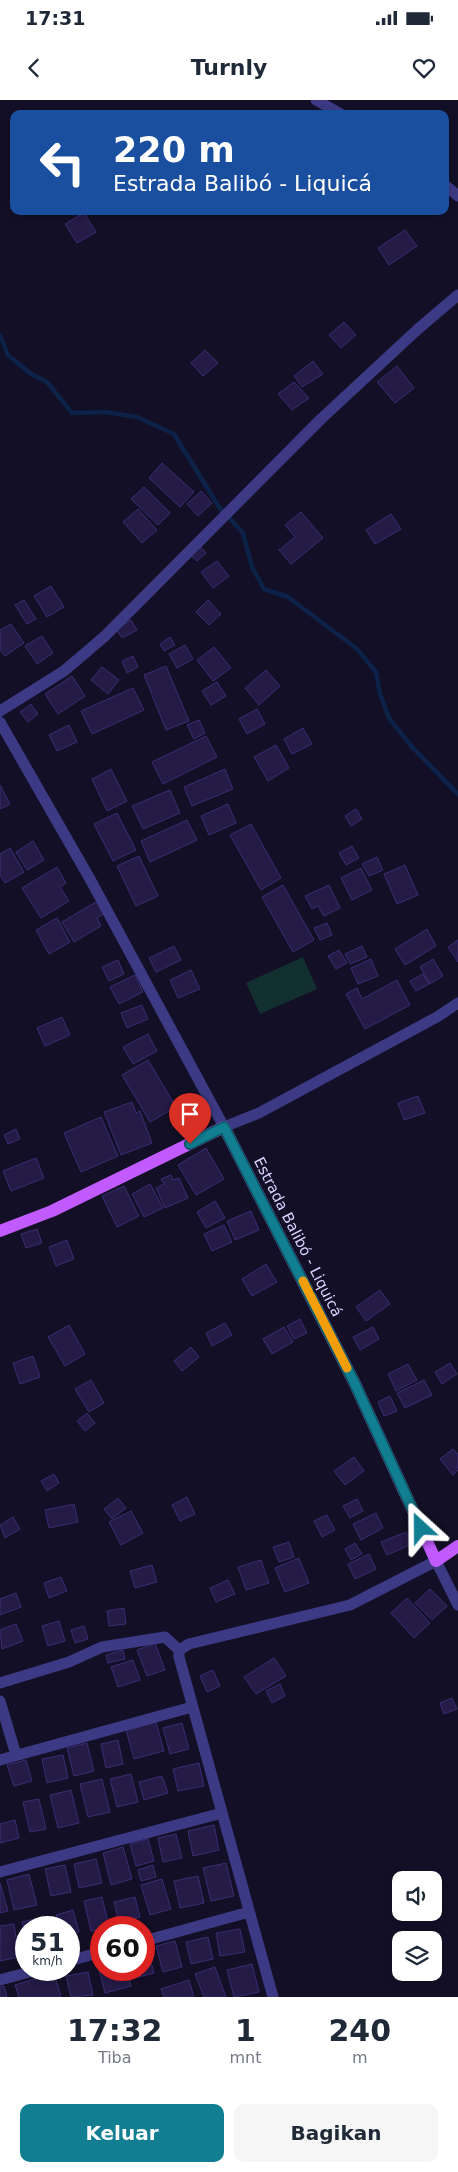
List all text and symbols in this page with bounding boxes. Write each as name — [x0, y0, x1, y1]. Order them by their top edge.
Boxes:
text: 17:31 — [25, 7, 85, 29]
icon: back — [20, 54, 48, 82]
icon: heart — [410, 54, 438, 82]
text: Turnly — [191, 55, 267, 80]
icon: left — [30, 130, 95, 195]
text: 220 m — [113, 130, 235, 170]
text: Estrada Balibó - Liquicá — [113, 171, 372, 196]
pin — [169, 1093, 211, 1144]
icon: arrive — [176, 1100, 204, 1128]
street label: Estrada Balibó - Liquicá — [250, 1154, 346, 1320]
position arrow — [394, 1501, 446, 1553]
map controls — [392, 1871, 442, 1981]
button: sound — [392, 1871, 442, 1921]
speed limit sign: 60 — [90, 1916, 155, 1981]
text: 51 — [30, 1928, 65, 1957]
button: layers — [392, 1931, 442, 1981]
text: km/h — [32, 1954, 63, 1968]
text: 17:32 — [67, 2013, 162, 2048]
text: 1 — [235, 2013, 256, 2048]
text: 240 — [328, 2013, 391, 2048]
text: Tiba — [98, 2048, 132, 2067]
text: mnt — [229, 2048, 261, 2067]
text: m — [352, 2048, 368, 2067]
button: Keluar — [20, 2104, 224, 2162]
button: Bagikan — [234, 2104, 438, 2162]

